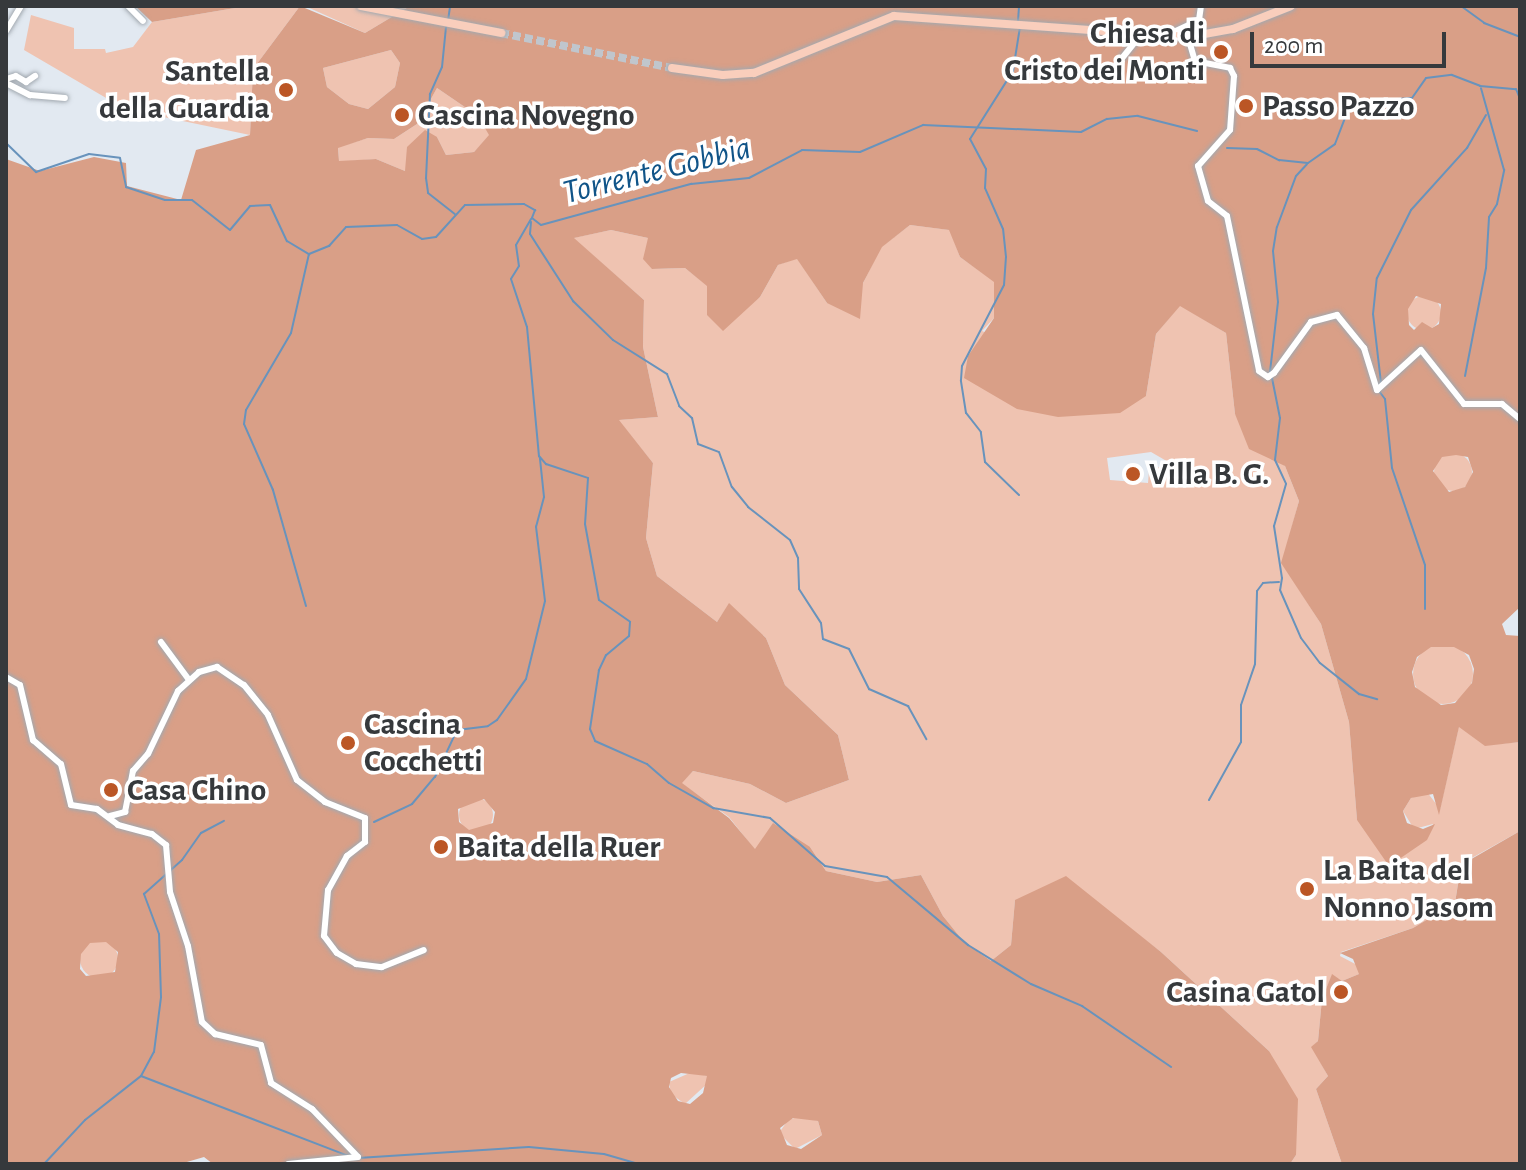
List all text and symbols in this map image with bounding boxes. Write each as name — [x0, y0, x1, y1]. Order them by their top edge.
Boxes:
place label: Chiesa di Cristo dei Monti — [1004, 15, 1205, 90]
scale bar — [1254, 16, 1450, 66]
text: 200 m — [1264, 34, 1323, 58]
marker: Chiesa di Cristo dei Monti — [1212, 43, 1230, 61]
place label: Santella della Guardia — [99, 53, 270, 128]
marker: Santella della Guardia — [277, 81, 295, 99]
place label: Passo Pazzo — [1262, 87, 1415, 125]
place label: Cascina Novegno — [418, 96, 634, 134]
marker: Passo Pazzo — [1237, 97, 1255, 115]
marker: Cascina Novegno — [393, 106, 411, 124]
water label: Torrente Gobbia — [559, 128, 755, 214]
place label: Villa B. G. — [1149, 455, 1269, 493]
marker: Villa B. G. — [1124, 465, 1142, 483]
place label: Cascina Cocchetti — [364, 706, 482, 781]
marker: Cascina Cocchetti — [339, 734, 357, 752]
place label: Casa Chino — [127, 771, 266, 809]
marker: Casa Chino — [102, 781, 120, 799]
place label: Baita della Ruer — [457, 828, 660, 866]
marker: Baita della Ruer — [432, 838, 450, 856]
place label: La Baita del Nonno Jasom — [1323, 852, 1494, 927]
marker: La Baita del Nonno Jasom — [1298, 880, 1316, 898]
place label: Casina Gatol — [1166, 973, 1325, 1011]
marker: Casina Gatol — [1332, 983, 1350, 1001]

